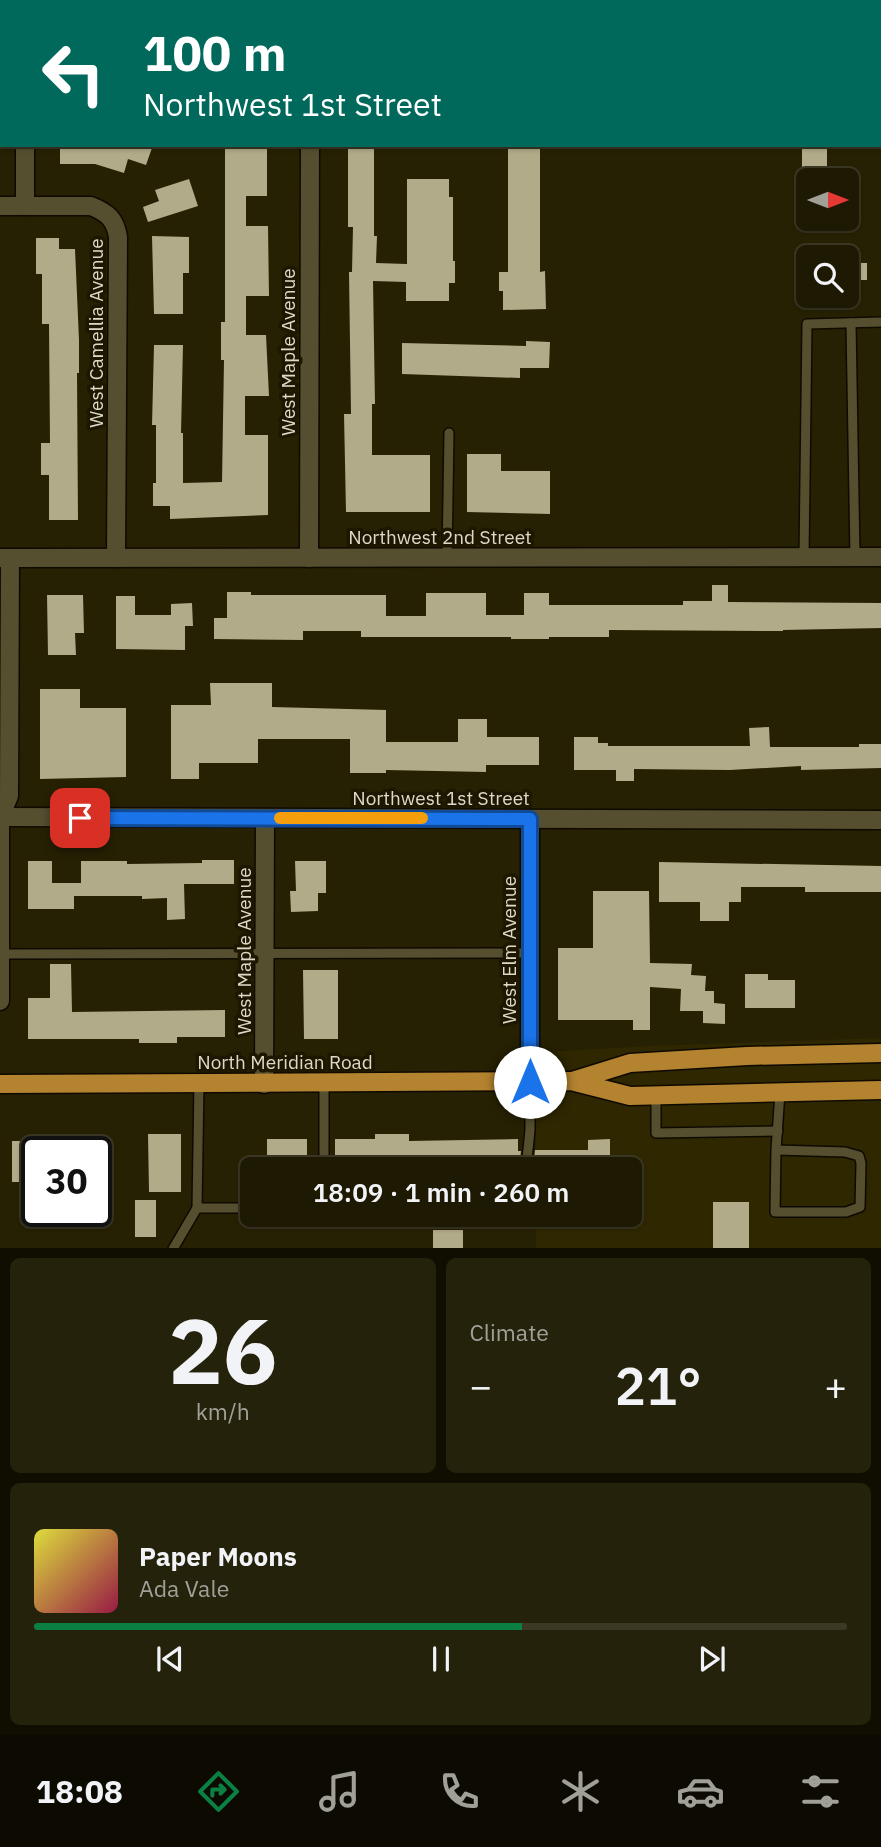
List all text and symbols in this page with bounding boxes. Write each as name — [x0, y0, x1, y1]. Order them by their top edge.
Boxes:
text: 100 m — [143, 21, 287, 84]
icon: left — [28, 28, 119, 119]
text: Northwest 1st Street — [143, 83, 442, 125]
north arrow — [796, 168, 859, 231]
map controls — [796, 168, 859, 308]
street label: West Camellia Avenue — [84, 238, 108, 428]
button: search — [796, 245, 859, 308]
street label: West Maple Avenue — [276, 268, 300, 436]
street label: Northwest 2nd Street — [348, 525, 532, 549]
street label: Northwest 1st Street — [352, 786, 530, 810]
pin — [50, 788, 110, 848]
icon: arrive — [61, 799, 99, 837]
street label: West Maple Avenue — [232, 867, 256, 1035]
street label: West Elm Avenue — [497, 876, 521, 1024]
position arrow — [493, 1045, 567, 1119]
street label: North Meridian Road — [197, 1050, 373, 1074]
speed limit sign: 30 — [21, 1136, 112, 1227]
text: 18:09 · 1 min · 260 m — [313, 1175, 569, 1209]
text: 26 — [168, 1291, 277, 1409]
text: Climate — [470, 1317, 549, 1347]
text: 21° — [615, 1352, 702, 1419]
text: − — [470, 1361, 492, 1410]
text: + — [824, 1361, 847, 1410]
text: km/h — [196, 1396, 250, 1426]
text: Paper Moons — [139, 1539, 297, 1573]
text: Ada Vale — [139, 1573, 229, 1603]
icon: previous — [151, 1640, 189, 1678]
icon: pause — [422, 1640, 460, 1678]
icon: next — [693, 1640, 731, 1678]
icon: directions — [194, 1767, 243, 1816]
icon: music — [315, 1767, 364, 1816]
icon: phone — [435, 1767, 484, 1816]
icon: climate — [556, 1767, 605, 1816]
icon: car — [676, 1767, 725, 1816]
icon: filters — [796, 1767, 845, 1816]
text: 18:08 — [36, 1770, 123, 1812]

